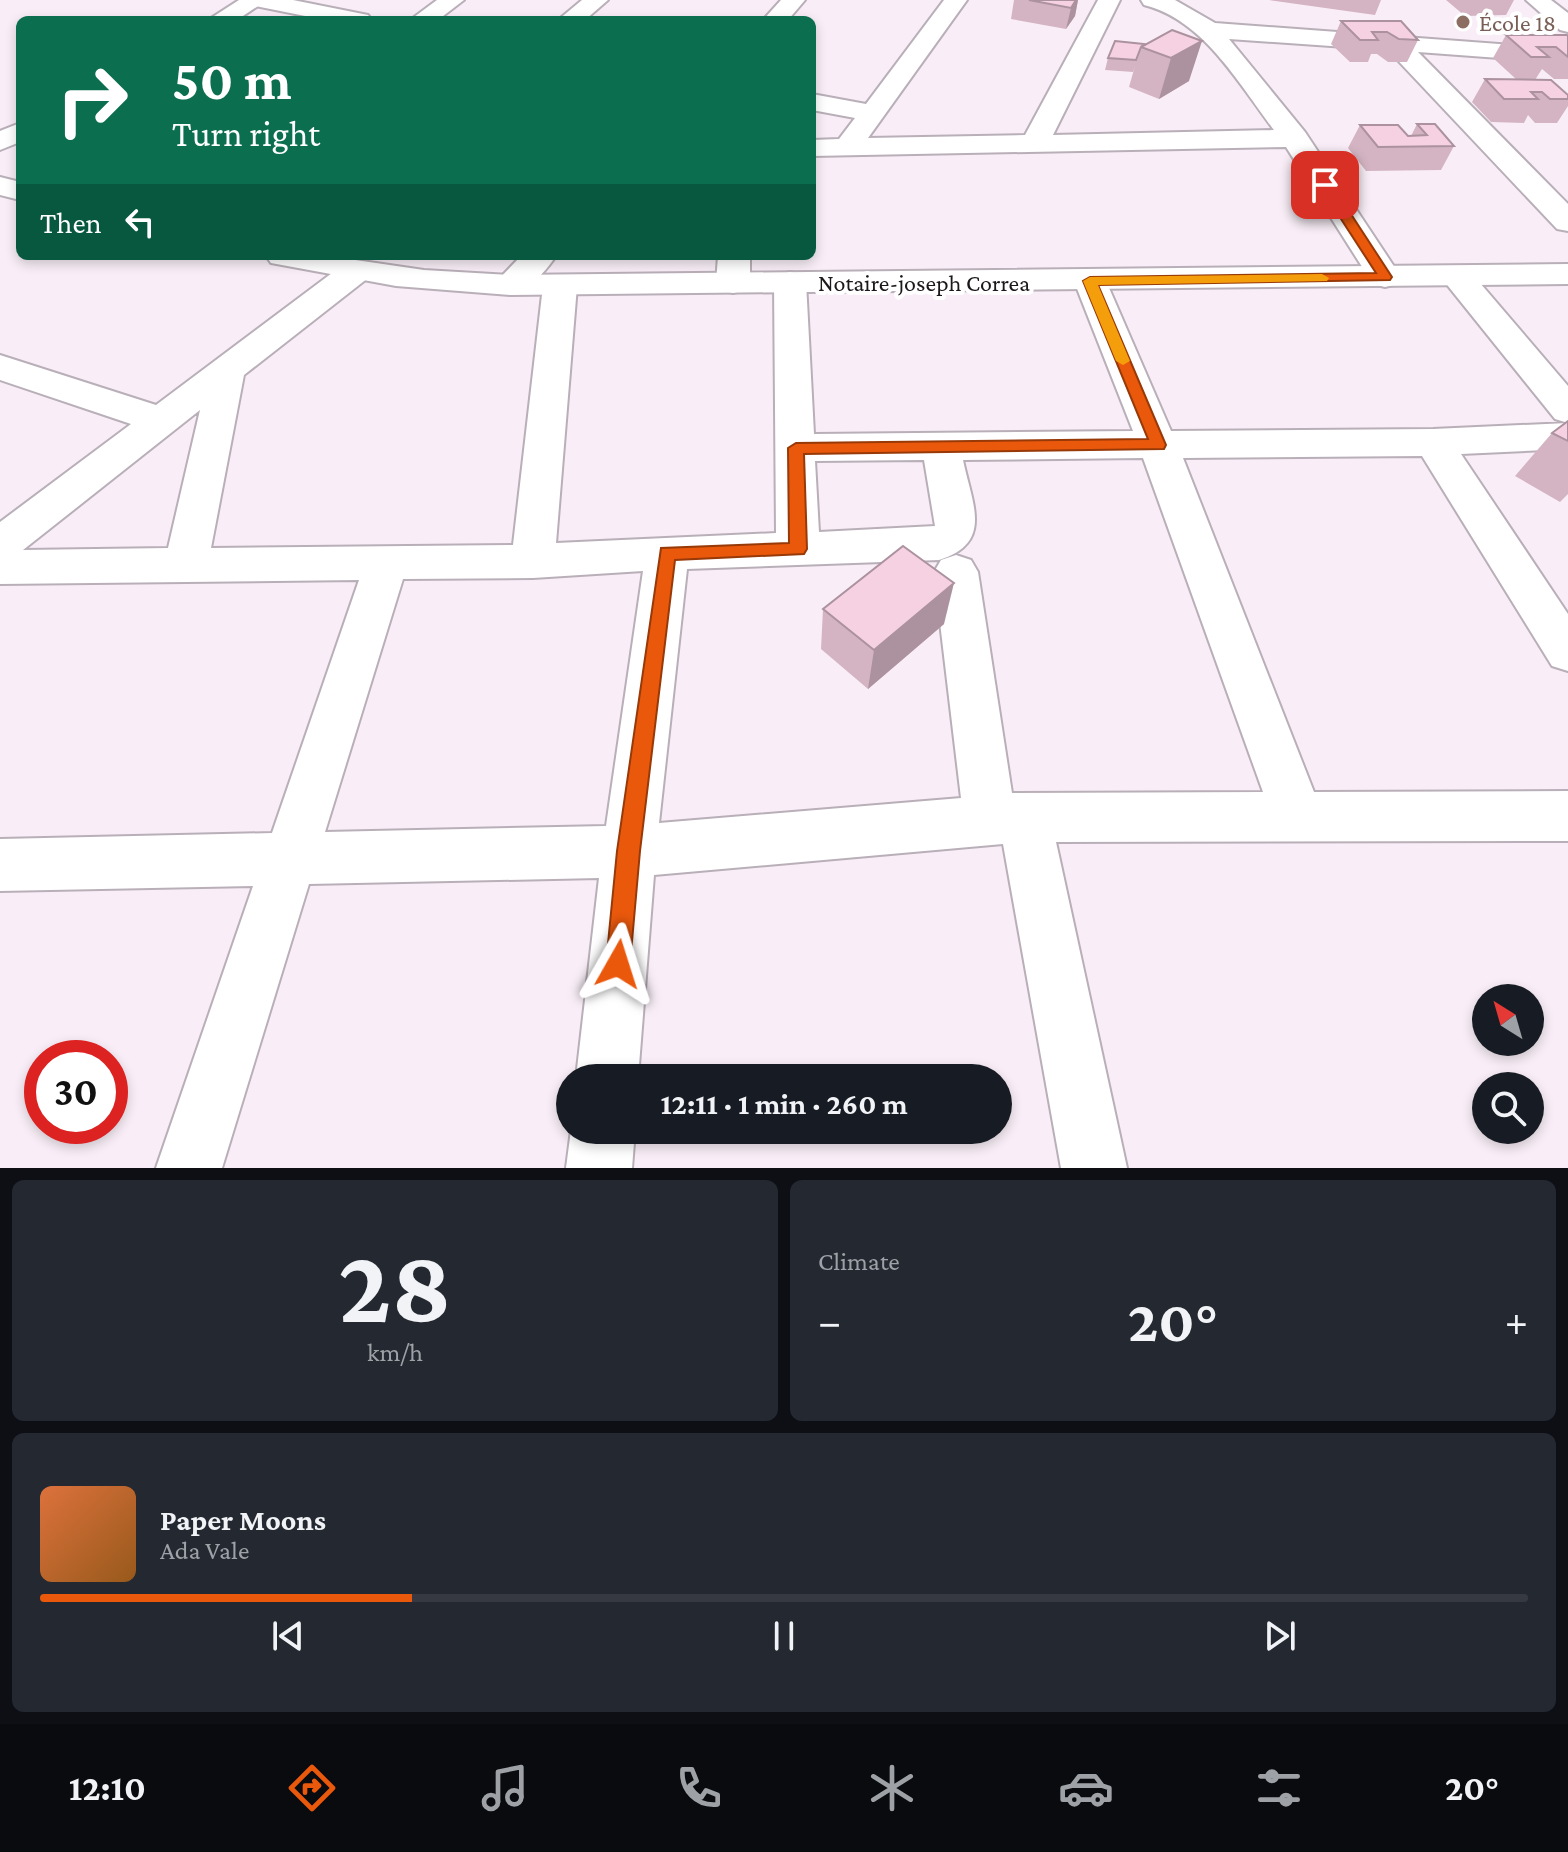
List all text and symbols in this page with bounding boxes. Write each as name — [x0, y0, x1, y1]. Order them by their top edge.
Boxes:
place label: École 18 — [1479, 9, 1556, 36]
marker: École 18 — [1454, 13, 1472, 31]
icon: right — [40, 48, 144, 152]
text: 50 m — [172, 49, 292, 111]
text: Turn right — [172, 114, 320, 154]
pin — [1291, 151, 1359, 219]
icon: arrive — [1303, 163, 1347, 207]
icon: left — [118, 200, 162, 244]
text: Then — [40, 206, 102, 239]
street label: Notaire-joseph Correa — [818, 269, 1030, 296]
position arrow — [576, 922, 660, 1006]
north arrow — [1472, 984, 1544, 1056]
map controls — [1472, 984, 1544, 1144]
speed limit sign: 30 — [24, 1040, 128, 1144]
button: search — [1472, 1072, 1544, 1144]
text: 12:11 · 1 min · 260 m — [660, 1087, 908, 1120]
text: 28 — [338, 1228, 452, 1343]
text: Climate — [818, 1247, 900, 1276]
text: 20° — [1128, 1287, 1218, 1354]
text: − — [818, 1297, 841, 1345]
text: + — [1505, 1297, 1528, 1345]
text: km/h — [367, 1338, 423, 1367]
text: Paper Moons — [160, 1503, 326, 1536]
text: Ada Vale — [160, 1536, 249, 1565]
icon: previous — [266, 1614, 310, 1658]
icon: pause — [762, 1614, 806, 1658]
icon: next — [1258, 1614, 1302, 1658]
icon: directions — [284, 1760, 340, 1816]
icon: music — [477, 1760, 533, 1816]
icon: phone — [671, 1760, 727, 1816]
icon: climate — [864, 1760, 920, 1816]
icon: car — [1058, 1760, 1114, 1816]
icon: filters — [1251, 1760, 1307, 1816]
text: 12:10 — [69, 1768, 146, 1808]
text: 20° — [1445, 1768, 1499, 1808]

